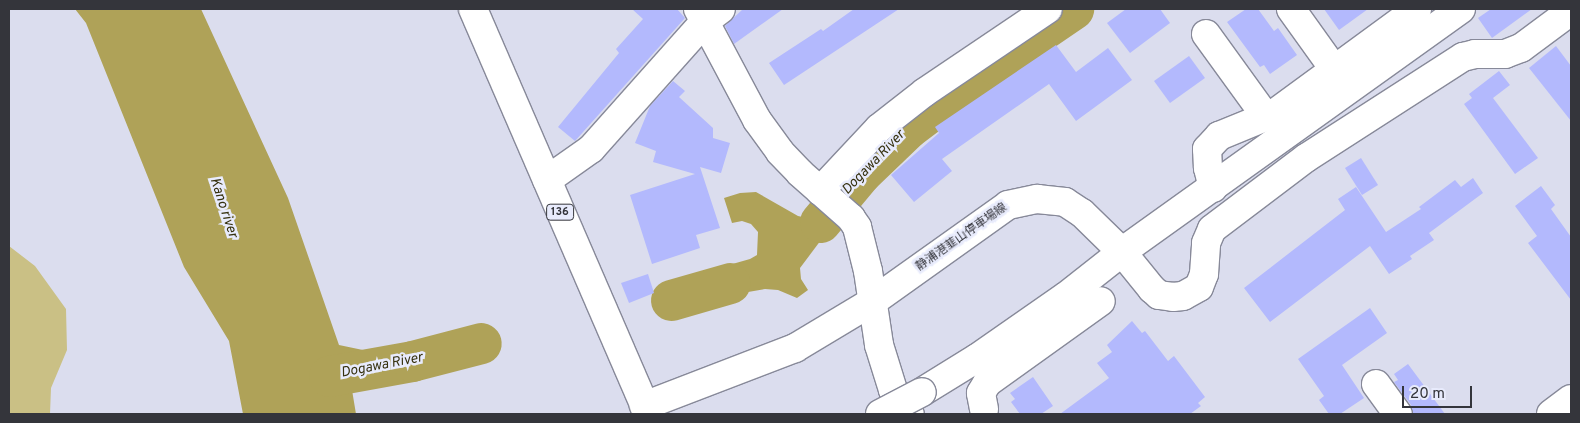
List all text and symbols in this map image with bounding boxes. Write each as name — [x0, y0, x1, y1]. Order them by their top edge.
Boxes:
water label: Dogawa River — [839, 127, 909, 199]
water label: Kano river — [205, 176, 241, 240]
street label: 静浦港韮山停車場線 — [914, 201, 1010, 275]
road number: 136 — [545, 203, 575, 220]
water label: Dogawa River — [340, 350, 424, 382]
scale bar — [1405, 376, 1475, 408]
text: 20 m — [1410, 385, 1445, 404]

